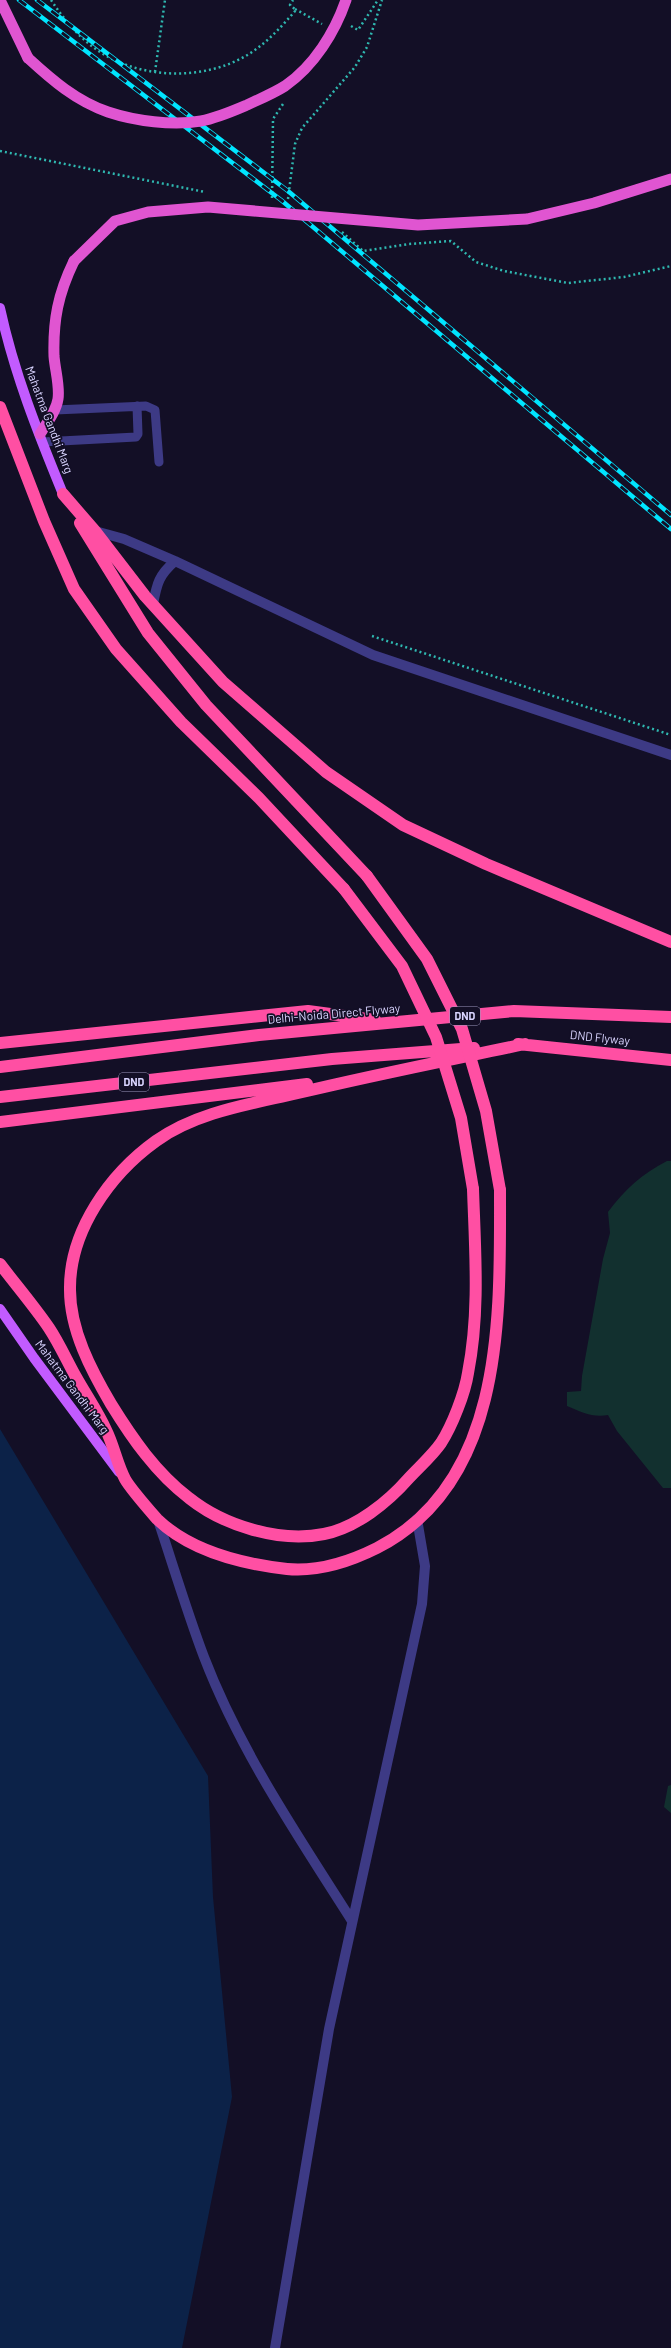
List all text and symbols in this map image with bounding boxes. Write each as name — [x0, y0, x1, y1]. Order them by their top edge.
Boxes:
street label: Mahatma Gandhi Marg — [23, 364, 77, 475]
street label: Delhi-Noida Direct Flyway — [267, 1000, 401, 1026]
road number: DND — [450, 1007, 480, 1025]
street label: DND Flyway — [569, 1027, 631, 1047]
road number: DND — [119, 1073, 149, 1091]
street label: Mahatma Gandhi Marg — [33, 1337, 113, 1436]

